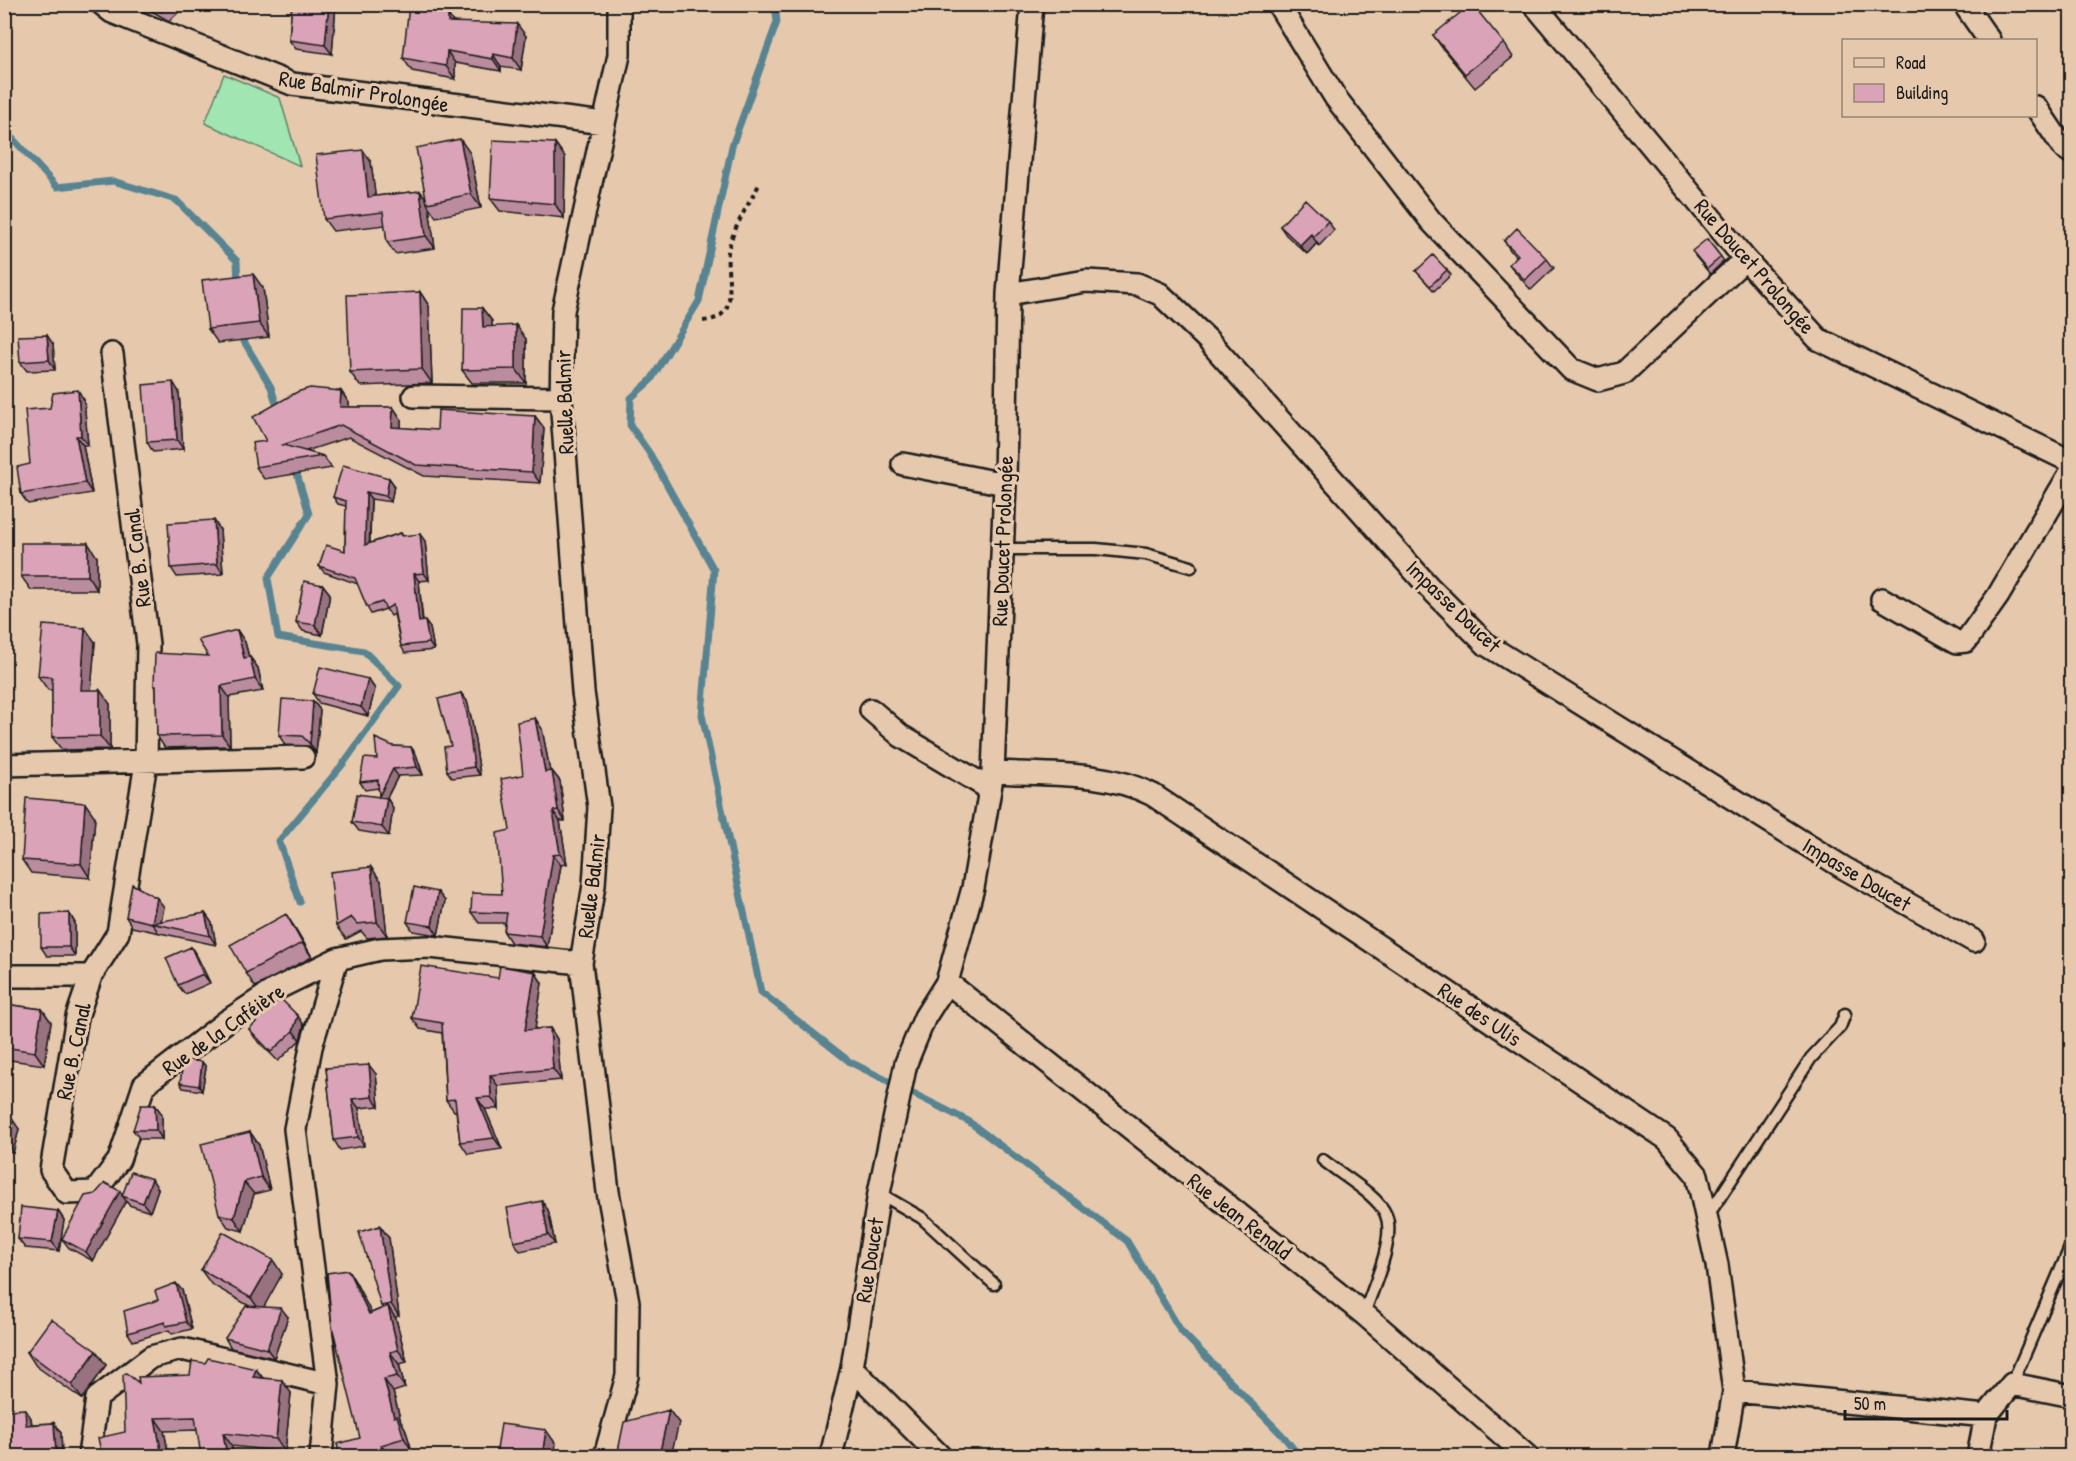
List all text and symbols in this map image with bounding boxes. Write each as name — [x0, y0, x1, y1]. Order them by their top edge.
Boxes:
legend — [1842, 39, 2037, 117]
text: Road — [1896, 50, 1926, 75]
street label: Rue Balmir Prolongée — [277, 63, 451, 119]
text: Building — [1896, 80, 1948, 105]
street label: Rue Doucet Prolongée — [1688, 192, 1822, 340]
street label: Ruelle Balmir — [547, 349, 581, 455]
street label: Rue Doucet Prolongée — [984, 455, 1020, 627]
street label: Rue B. Canal — [116, 507, 158, 609]
street label: Impasse Doucet — [1400, 553, 1509, 659]
street label: Impasse Doucet — [1797, 830, 1917, 918]
street label: Ruelle Balmir — [570, 832, 612, 940]
street label: Rue des Ulis — [1432, 975, 1528, 1053]
street label: Rue de la Caféière — [156, 976, 290, 1082]
street label: Rue B. Canal — [48, 1000, 98, 1102]
street label: Rue Jean Renald — [1182, 1166, 1299, 1267]
street label: Rue Doucet — [847, 1215, 891, 1305]
scale bar — [1845, 1383, 2007, 1421]
text: 50 m — [1854, 1391, 1886, 1416]

